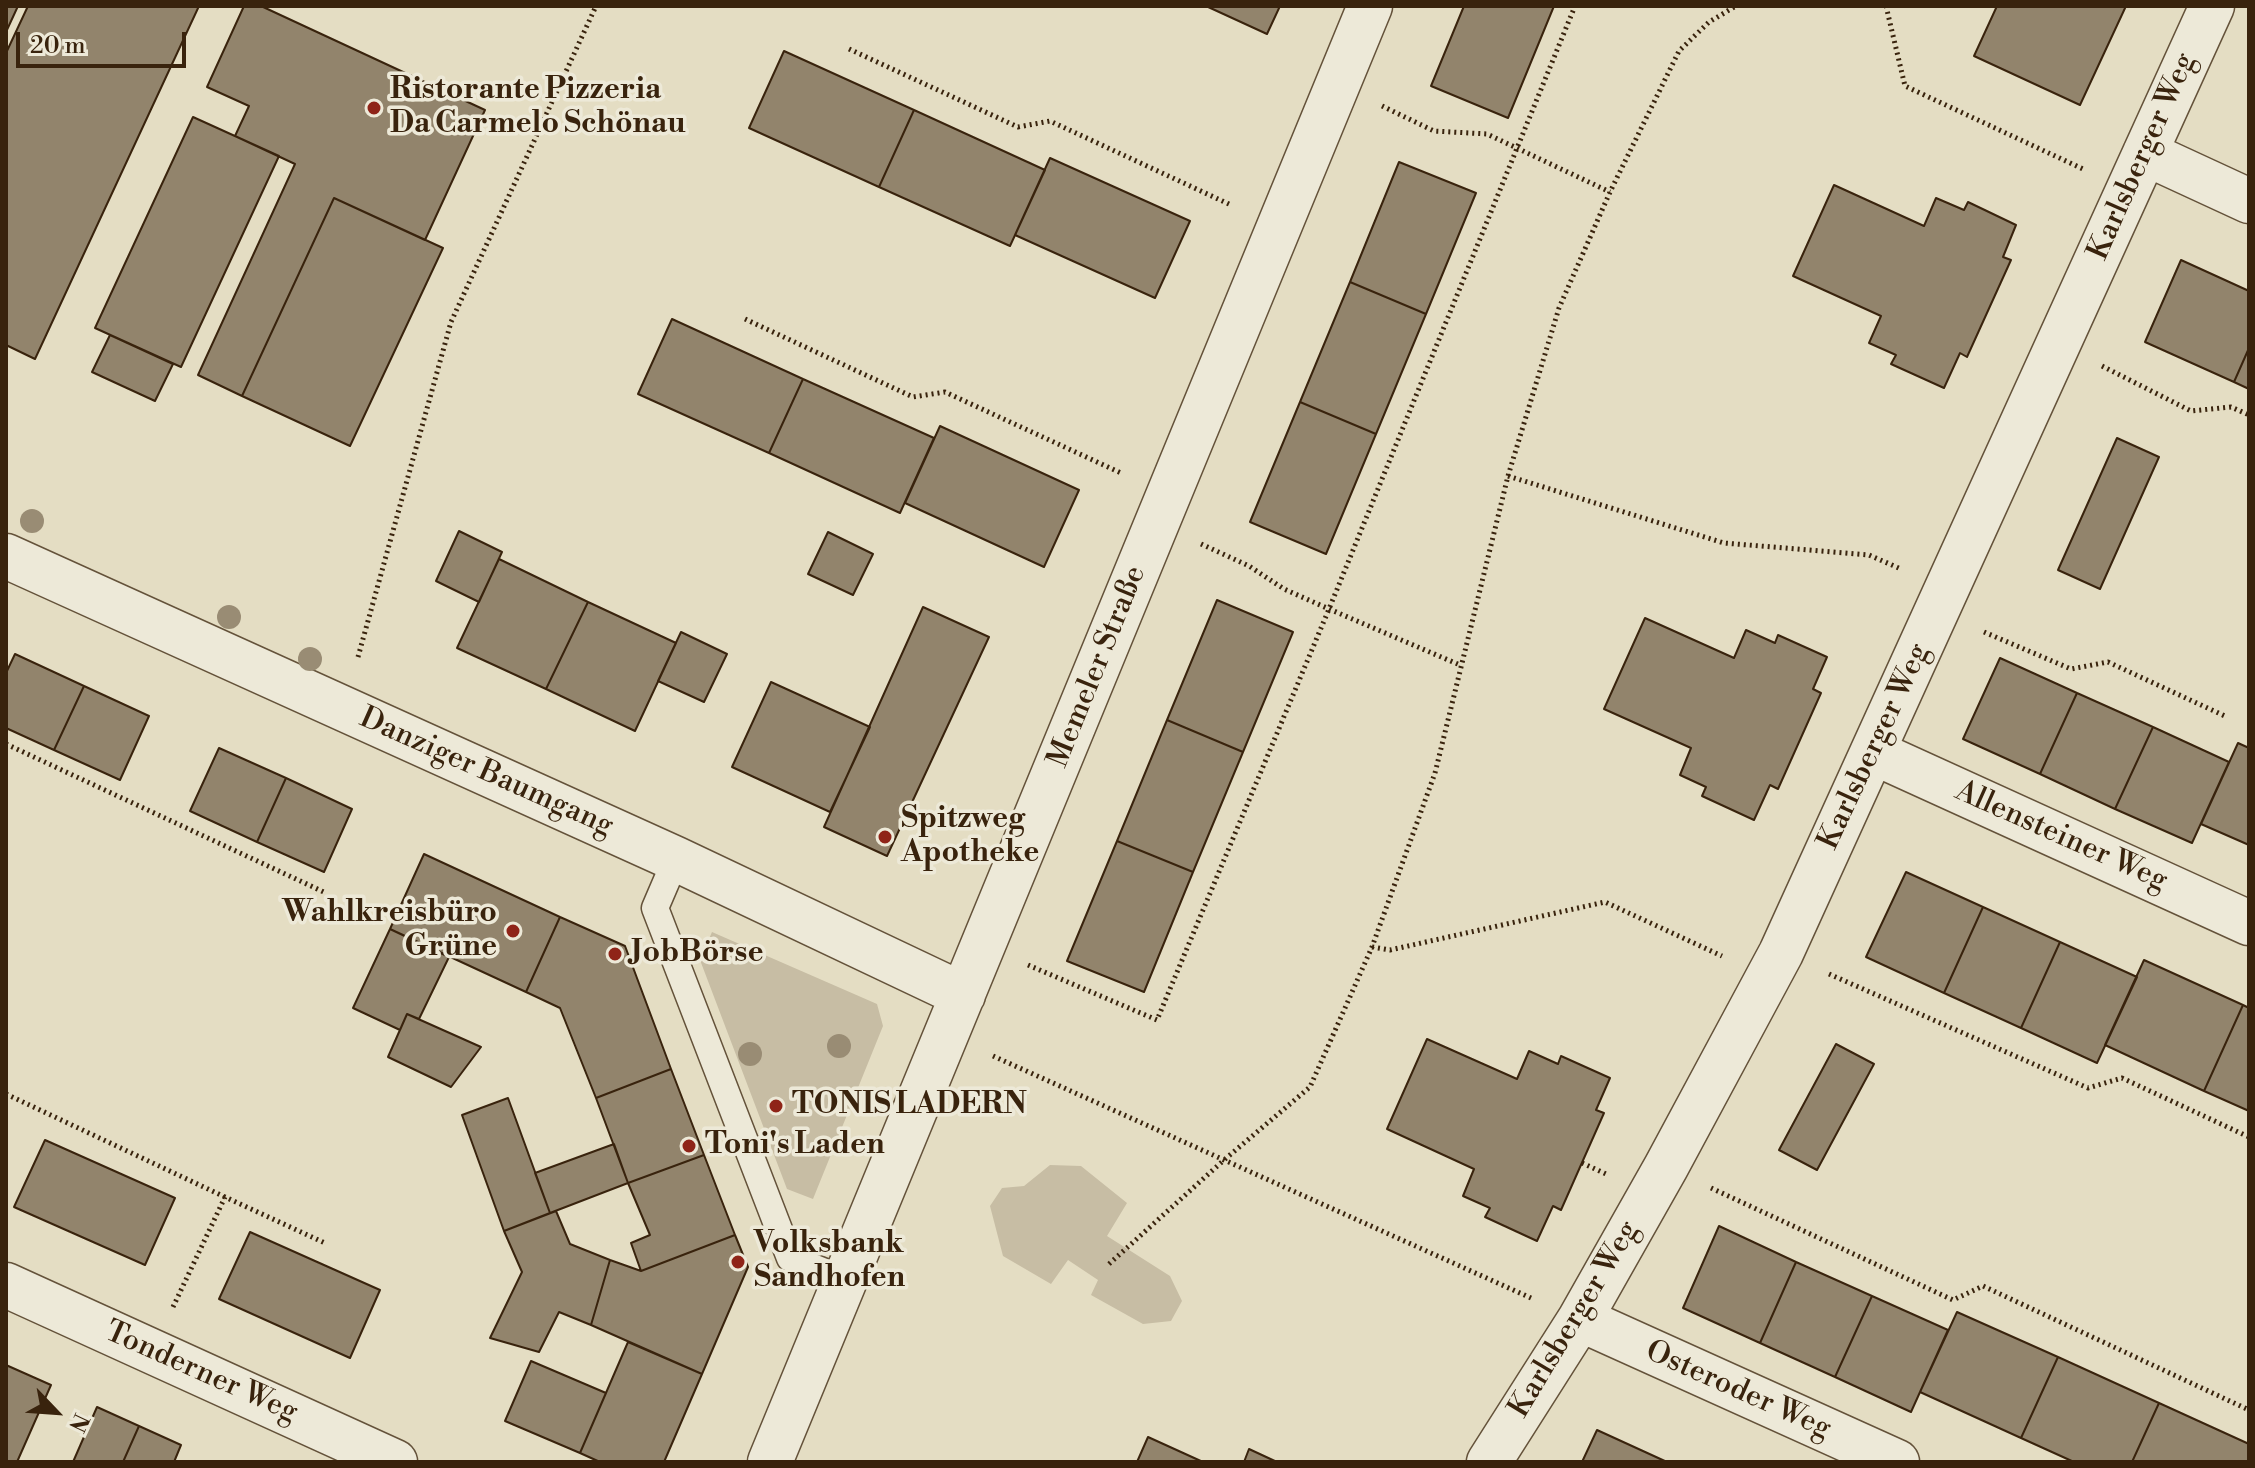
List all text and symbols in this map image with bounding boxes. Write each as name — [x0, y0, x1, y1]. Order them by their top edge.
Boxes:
scale bar — [20, 16, 190, 66]
text: 20 m — [30, 31, 86, 61]
street label: Karlsberger Weg — [2081, 48, 2205, 266]
place label: Ristorante Pizzeria Da Carmelo Schönau — [390, 73, 686, 144]
marker: Ristorante Pizzeria Da Carmelo Schönau — [365, 99, 383, 117]
street label: Memeler Straße — [1041, 561, 1155, 773]
street label: Karlsberger Weg — [1812, 638, 1938, 856]
street label: Danziger Baumgang — [354, 701, 618, 845]
street label: Allensteiner Weg — [1949, 774, 2173, 900]
place label: Spitzweg Apotheke — [901, 802, 1039, 872]
marker: Spitzweg Apotheke — [876, 828, 894, 846]
place label: Wahlkreisbüro Grüne — [282, 896, 497, 966]
marker: Wahlkreisbüro Grüne — [504, 922, 522, 940]
place label: JobBörse — [631, 936, 764, 972]
marker: JobBörse — [606, 945, 624, 963]
place label: TONIS LADERN — [792, 1088, 1027, 1124]
marker: TONIS LADERN — [767, 1097, 785, 1115]
place label: Toni's Laden — [705, 1128, 885, 1164]
marker: Toni's Laden — [680, 1137, 698, 1155]
street label: Karlsberger Weg — [1502, 1215, 1648, 1425]
place label: Volksbank Sandhofen — [754, 1227, 905, 1298]
marker: Volksbank Sandhofen — [729, 1253, 747, 1271]
street label: Tonderner Weg — [99, 1314, 303, 1432]
street label: Osteroder Weg — [1640, 1334, 1836, 1448]
north arrow — [16, 1372, 96, 1452]
text: N — [62, 1409, 94, 1436]

